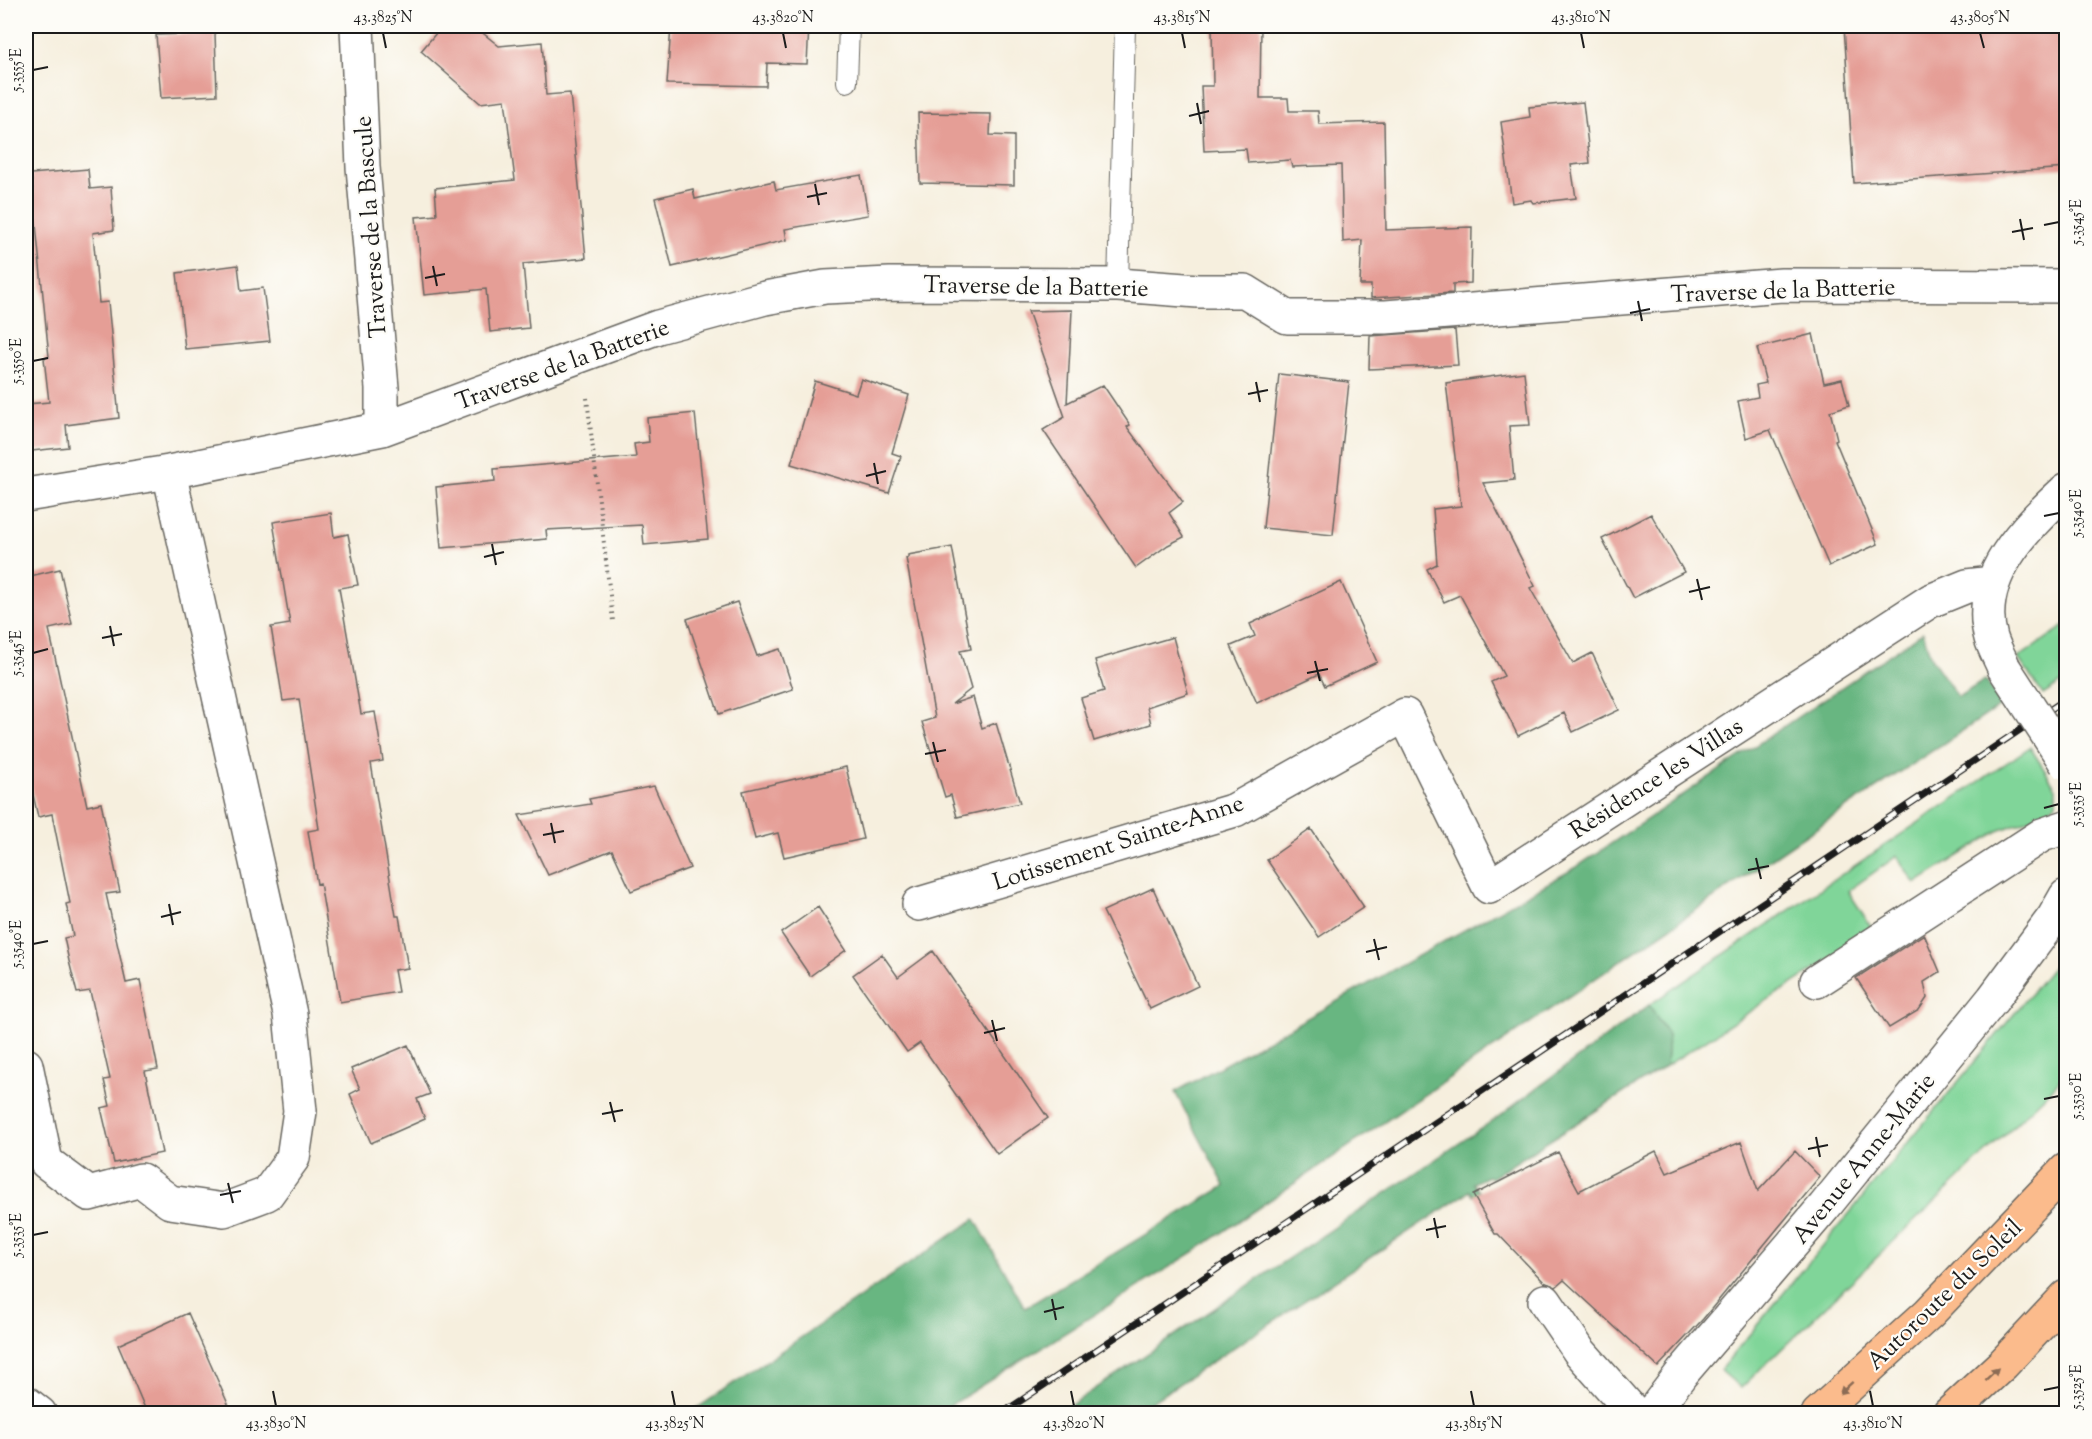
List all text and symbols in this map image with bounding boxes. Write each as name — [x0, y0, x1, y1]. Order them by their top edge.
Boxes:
text: 43.3825°N — [354, 8, 412, 29]
text: 43.3820°N — [752, 8, 814, 29]
text: 43.3815°N — [1153, 8, 1211, 29]
text: 43.3810°N — [1551, 8, 1611, 29]
text: 43.3805°N — [1950, 8, 2010, 29]
text: 5.3555°E — [7, 48, 28, 93]
street label: Traverse de la Bascule — [347, 115, 397, 339]
text: 5.3545°E — [2067, 199, 2088, 246]
street label: Traverse de la Batterie — [923, 269, 1149, 307]
street label: Traverse de la Batterie — [1670, 271, 1896, 313]
street label: Traverse de la Batterie — [451, 311, 674, 420]
text: 5.3550°E — [7, 338, 28, 385]
text: 5.3540°E — [2067, 489, 2088, 538]
text: 5.3545°E — [7, 630, 28, 677]
street label: Résidence les Villas — [1564, 711, 1750, 848]
text: 5.3535°E — [2067, 782, 2088, 827]
street label: Lotissement Sainte-Anne — [989, 787, 1248, 901]
text: 5.3540°E — [7, 920, 28, 969]
street label: Avenue Anne-Marie — [1785, 1066, 1944, 1252]
text: 5.3530°E — [2067, 1073, 2088, 1120]
street label: Autoroute du Soleil — [1860, 1212, 2031, 1379]
text: 5.3535°E — [7, 1213, 28, 1258]
text: 5.3525°E — [2067, 1364, 2088, 1411]
one-way arrow — [1984, 1368, 1999, 1381]
one-way arrow — [1838, 1381, 1853, 1395]
text: 43.3830°N — [246, 1414, 306, 1435]
text: 43.3825°N — [646, 1414, 704, 1435]
text: 43.3820°N — [1043, 1414, 1105, 1435]
text: 43.3815°N — [1445, 1414, 1503, 1435]
text: 43.3810°N — [1843, 1414, 1903, 1435]

